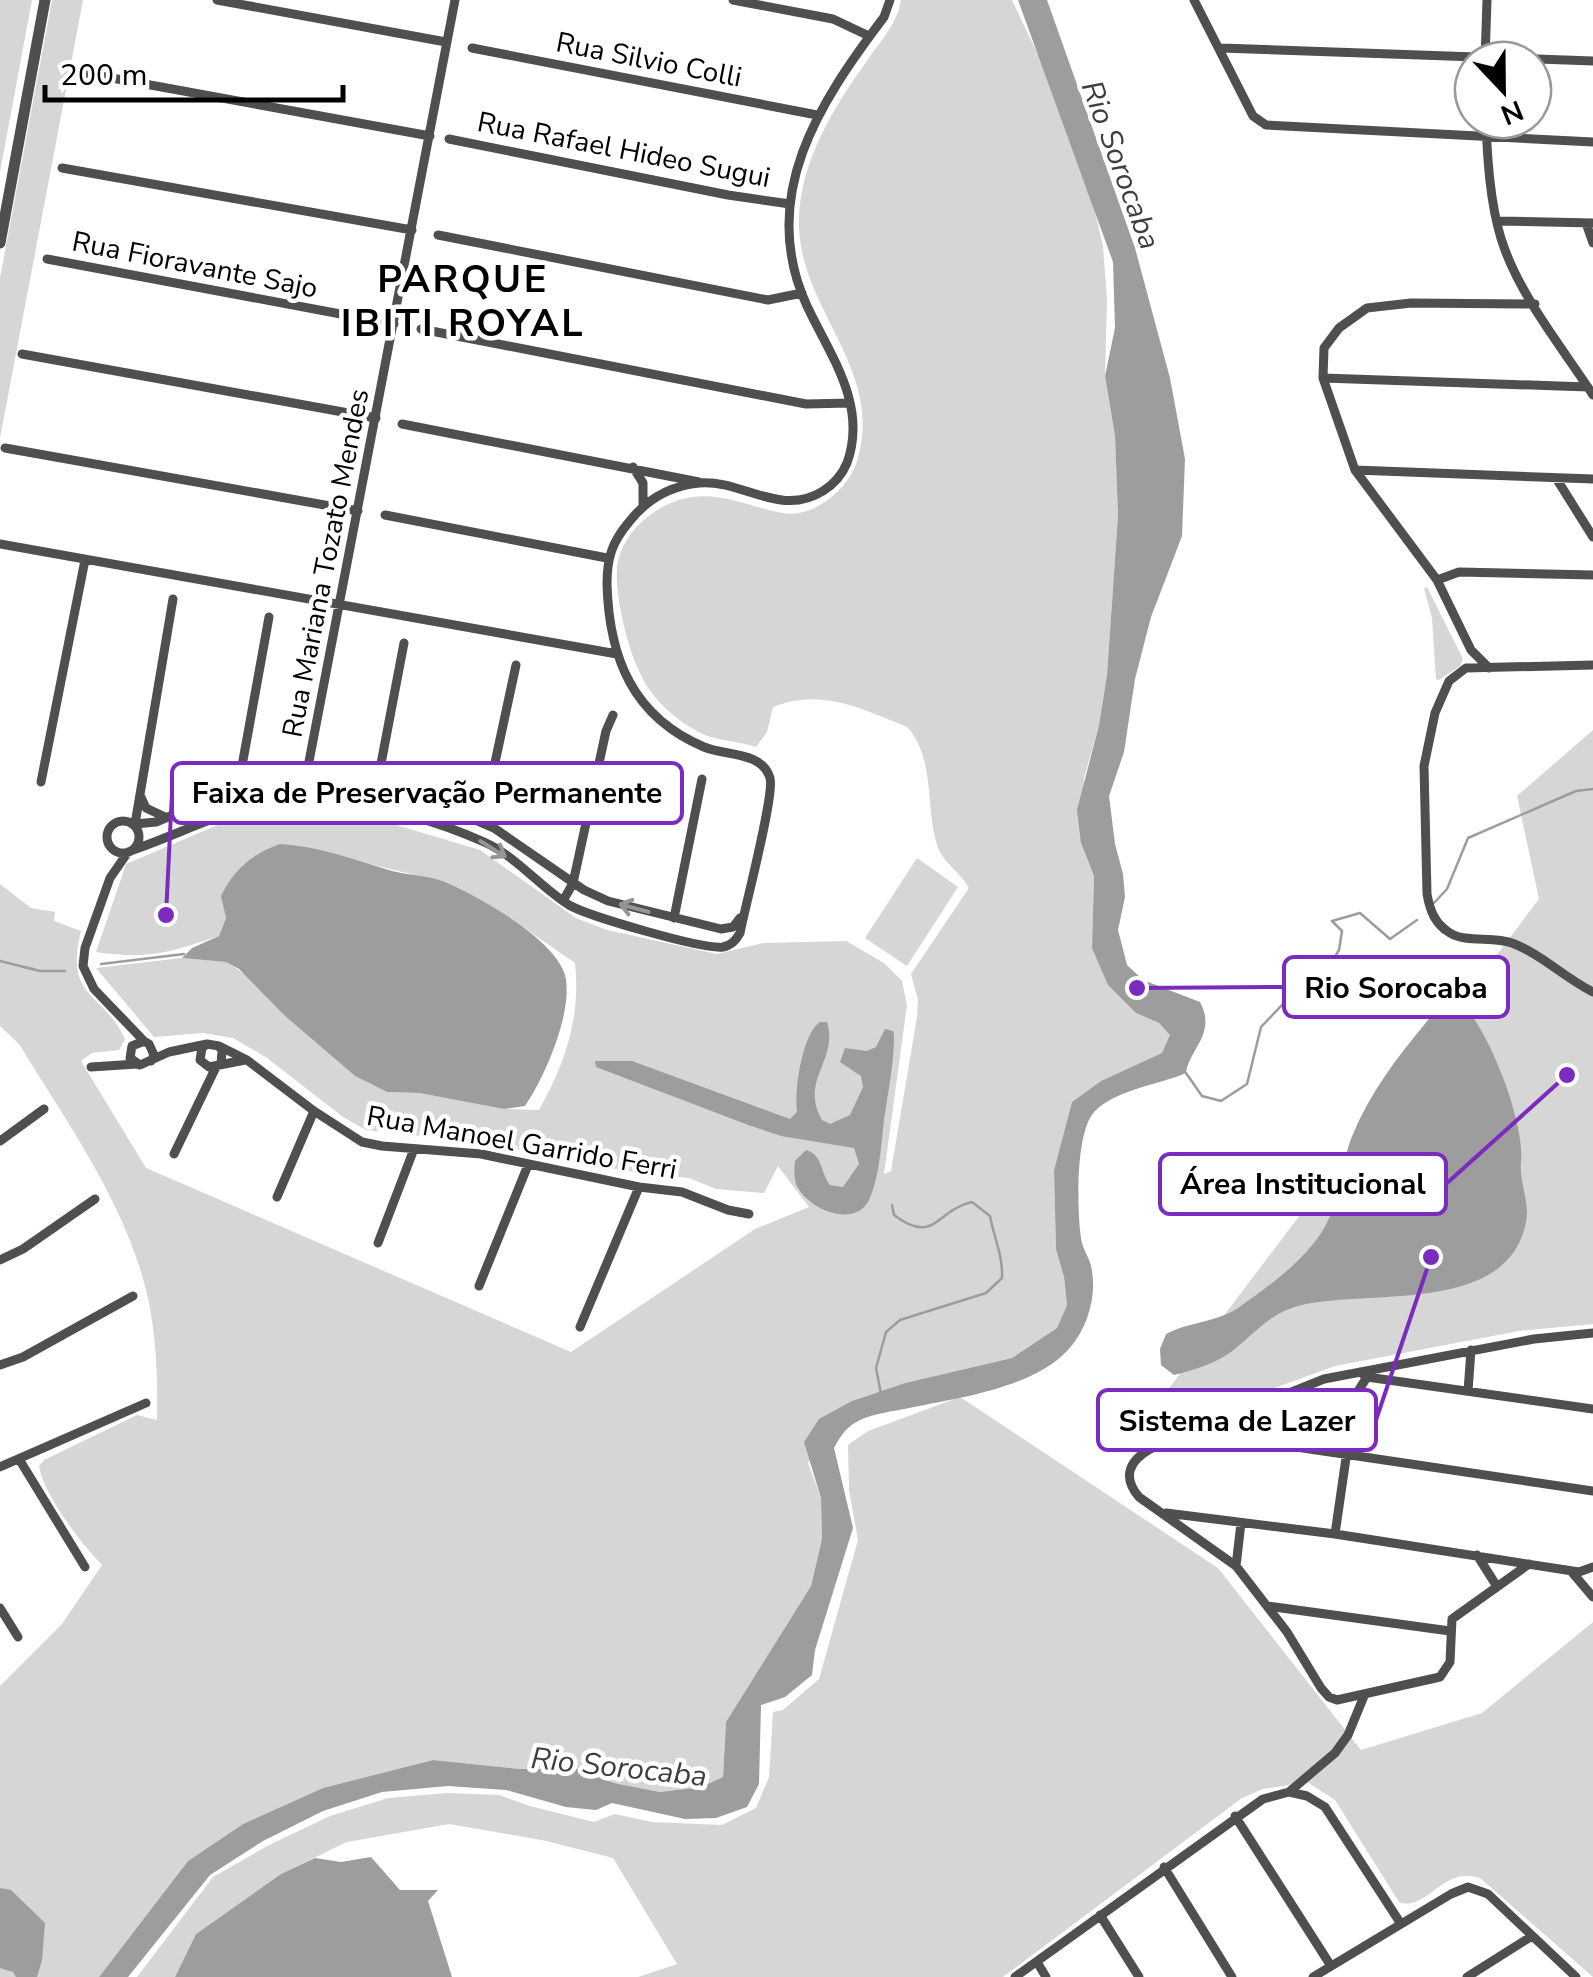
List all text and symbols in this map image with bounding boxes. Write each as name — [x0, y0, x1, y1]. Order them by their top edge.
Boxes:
street label: Rua Silvio Colli — [553, 23, 745, 97]
scale bar — [45, 40, 342, 102]
north arrow — [1453, 40, 1553, 140]
text: 200 m — [60, 55, 147, 96]
water label: Rio Sorocaba — [1071, 75, 1170, 255]
text: N — [1495, 91, 1529, 134]
street label: Rua Rafael Hideo Sugui — [474, 103, 774, 197]
street label: Rua Fioravante Sajo — [69, 223, 321, 307]
district label: PARQUE IBITI ROYAL — [341, 254, 585, 349]
street label: Rua Mariana Tozato Mendes — [274, 386, 378, 741]
callout: Faixa de Preservação Permanente — [172, 763, 682, 823]
text: Faixa de Preservação Permanente — [192, 773, 662, 814]
one-way arrow — [478, 839, 506, 859]
one-way arrow — [618, 898, 650, 917]
callout: Rio Sorocaba — [1284, 957, 1508, 1017]
text: Rio Sorocaba — [1304, 968, 1488, 1009]
street label: Rua Manoel Garrido Ferri — [364, 1097, 680, 1189]
callout: Área Institucional — [1160, 1154, 1446, 1214]
text: Área Institucional — [1180, 1164, 1426, 1205]
callout: Sistema de Lazer — [1098, 1390, 1376, 1450]
text: Sistema de Lazer — [1118, 1401, 1356, 1442]
water label: Rio Sorocaba — [529, 1738, 709, 1797]

